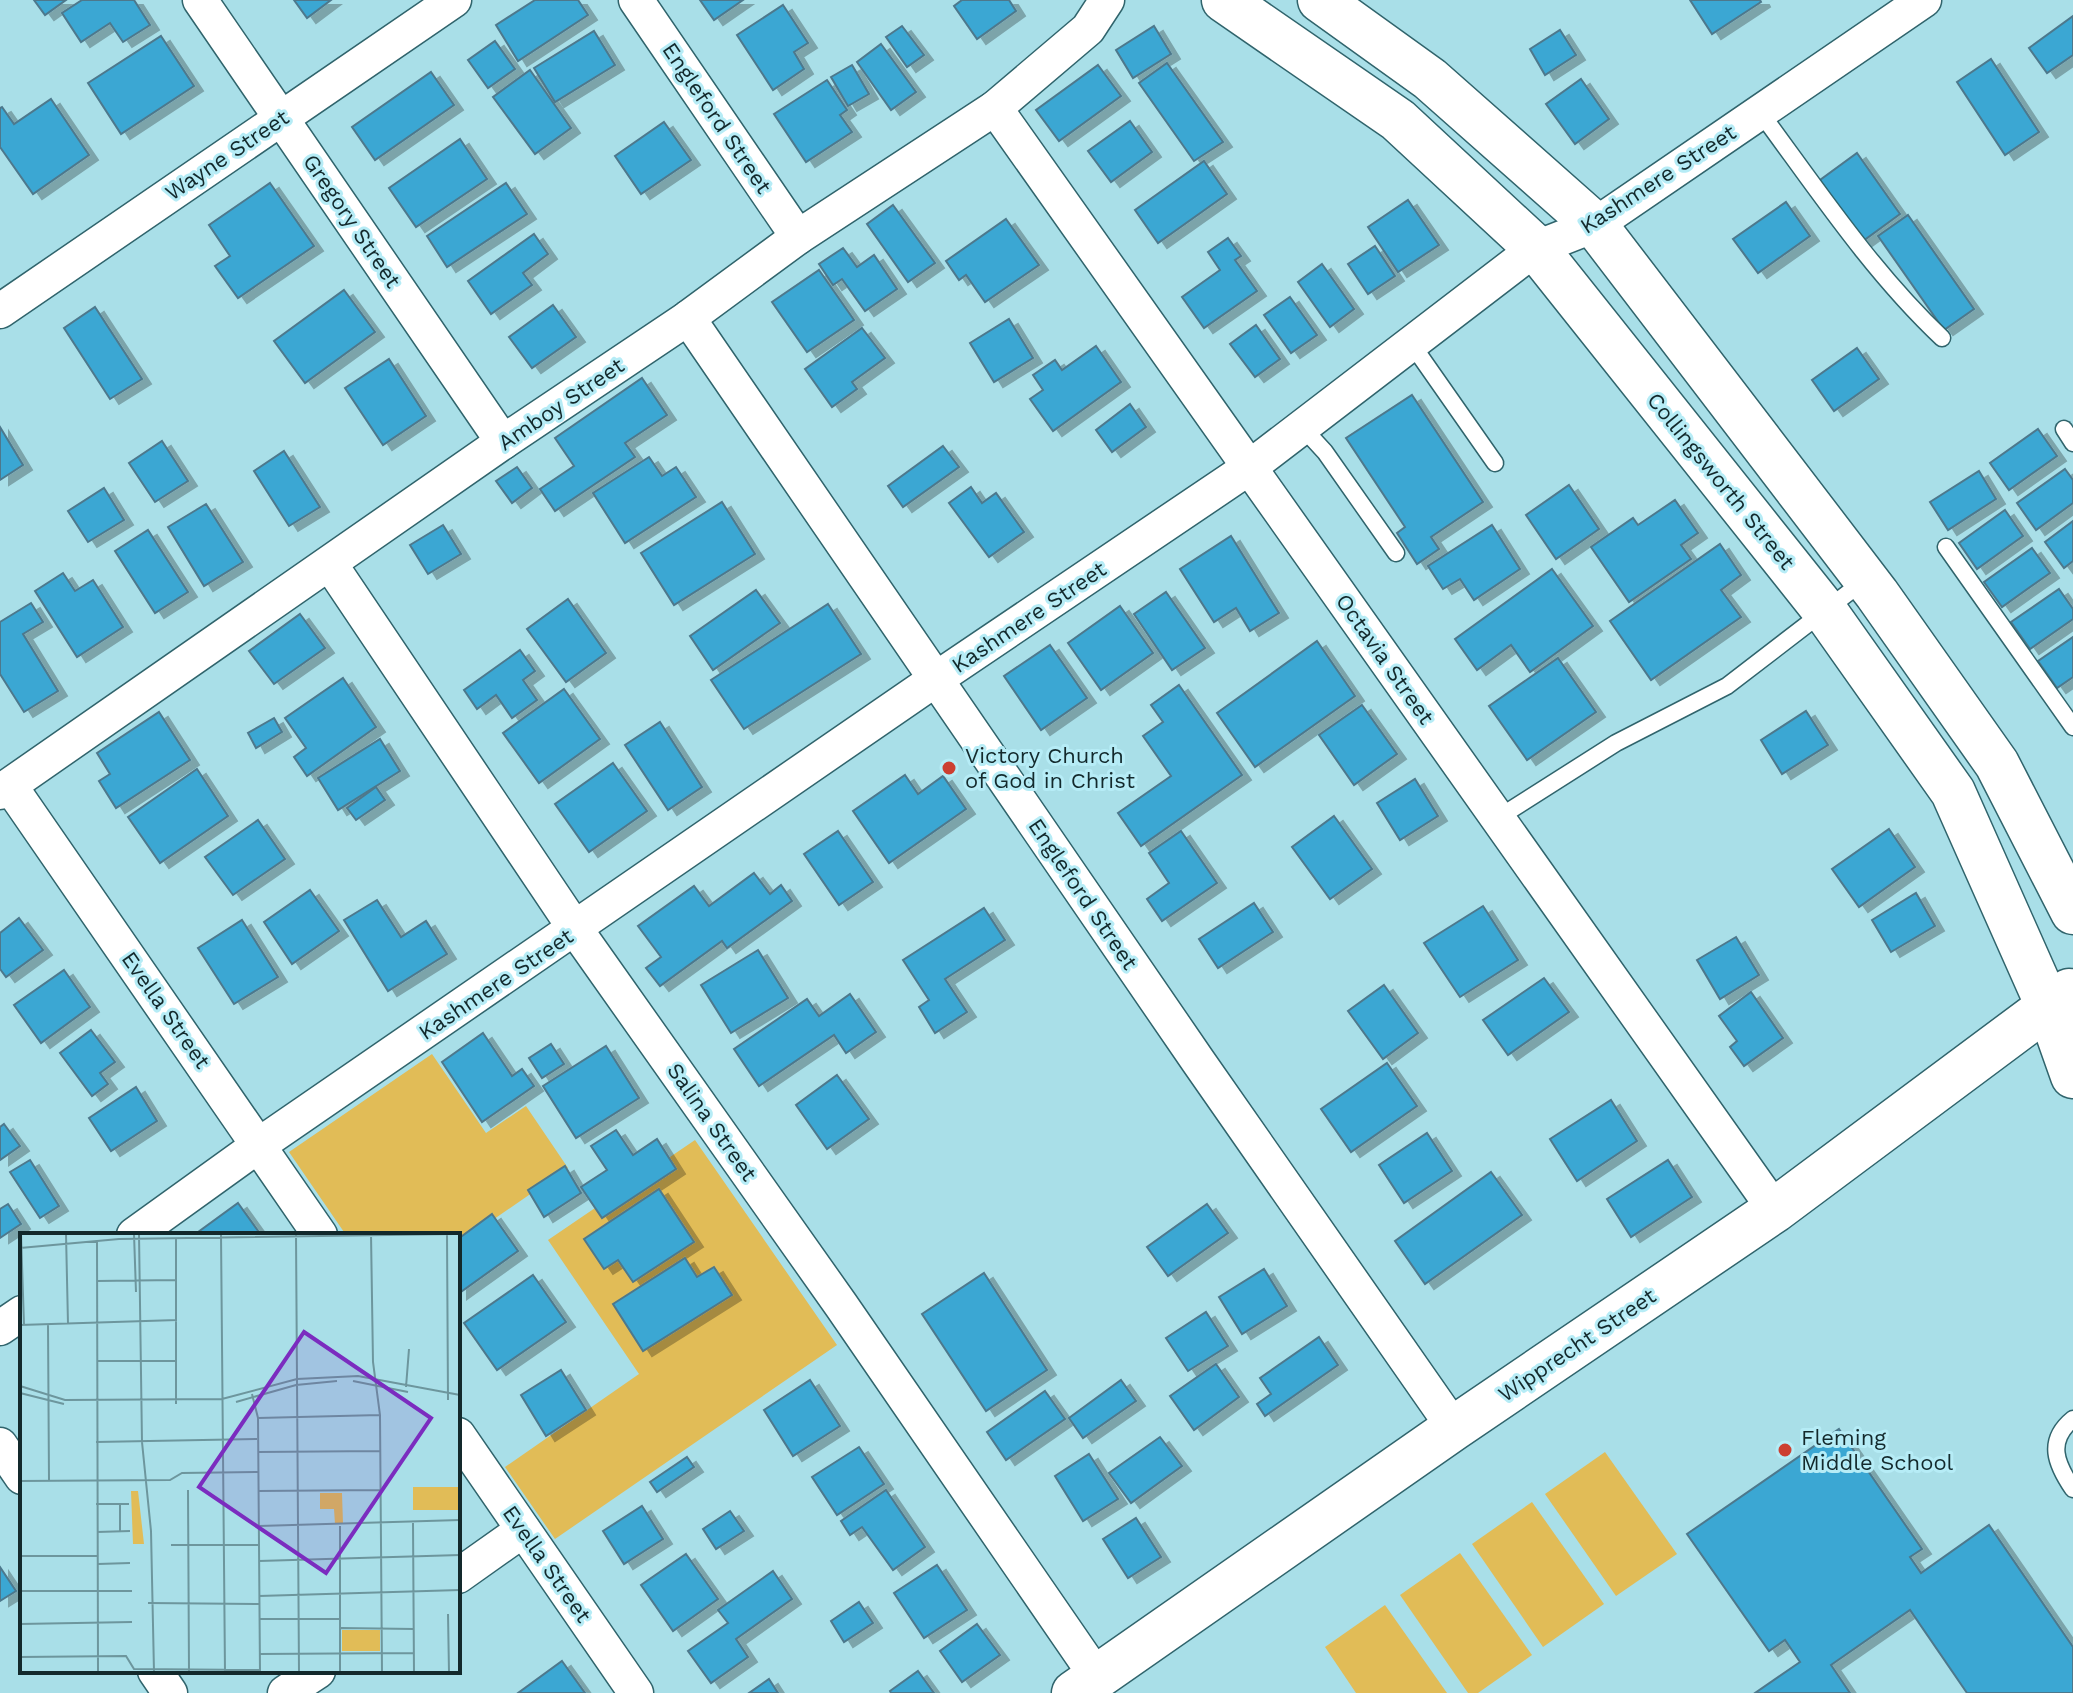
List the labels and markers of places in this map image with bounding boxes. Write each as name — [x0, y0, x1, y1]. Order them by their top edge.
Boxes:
place label: Victory Church of God in Christ — [965, 743, 1135, 793]
marker: Victory Church of God in Christ — [940, 759, 958, 777]
place label: Fleming Middle School — [1801, 1425, 1954, 1475]
marker: Fleming Middle School — [1776, 1441, 1794, 1459]

